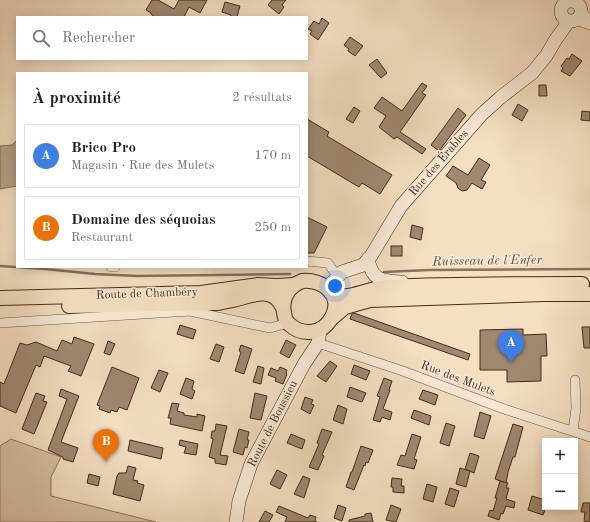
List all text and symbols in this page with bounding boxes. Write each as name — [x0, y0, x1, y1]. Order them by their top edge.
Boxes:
search box — [16, 16, 308, 60]
icon: search — [30, 27, 52, 49]
text: Rechercher — [62, 31, 135, 46]
text: À proximité — [32, 90, 121, 107]
text: 2 résultats — [232, 91, 292, 104]
street label: Rue des Érables — [405, 126, 471, 198]
text: Brico Pro — [71, 141, 136, 156]
text: A — [41, 149, 51, 162]
text: 170 m — [254, 149, 291, 162]
text: Magasin · Rue des Mulets — [71, 159, 214, 172]
text: Domaine des séquoias — [71, 213, 216, 228]
text: B — [41, 221, 51, 234]
text: 250 m — [254, 221, 291, 234]
text: Restaurant — [71, 231, 133, 244]
water label: Ruisseau de l'Enfer — [431, 254, 542, 268]
your location — [325, 276, 345, 296]
street label: Route de Chambéry — [96, 286, 199, 302]
pin: A — [498, 330, 524, 363]
street label: Rue des Mulets — [419, 359, 497, 399]
street label: Route de Boussieu — [246, 378, 300, 469]
pin: B — [93, 429, 119, 462]
map controls — [542, 438, 578, 510]
button: + — [542, 438, 578, 474]
button: − — [542, 474, 578, 510]

